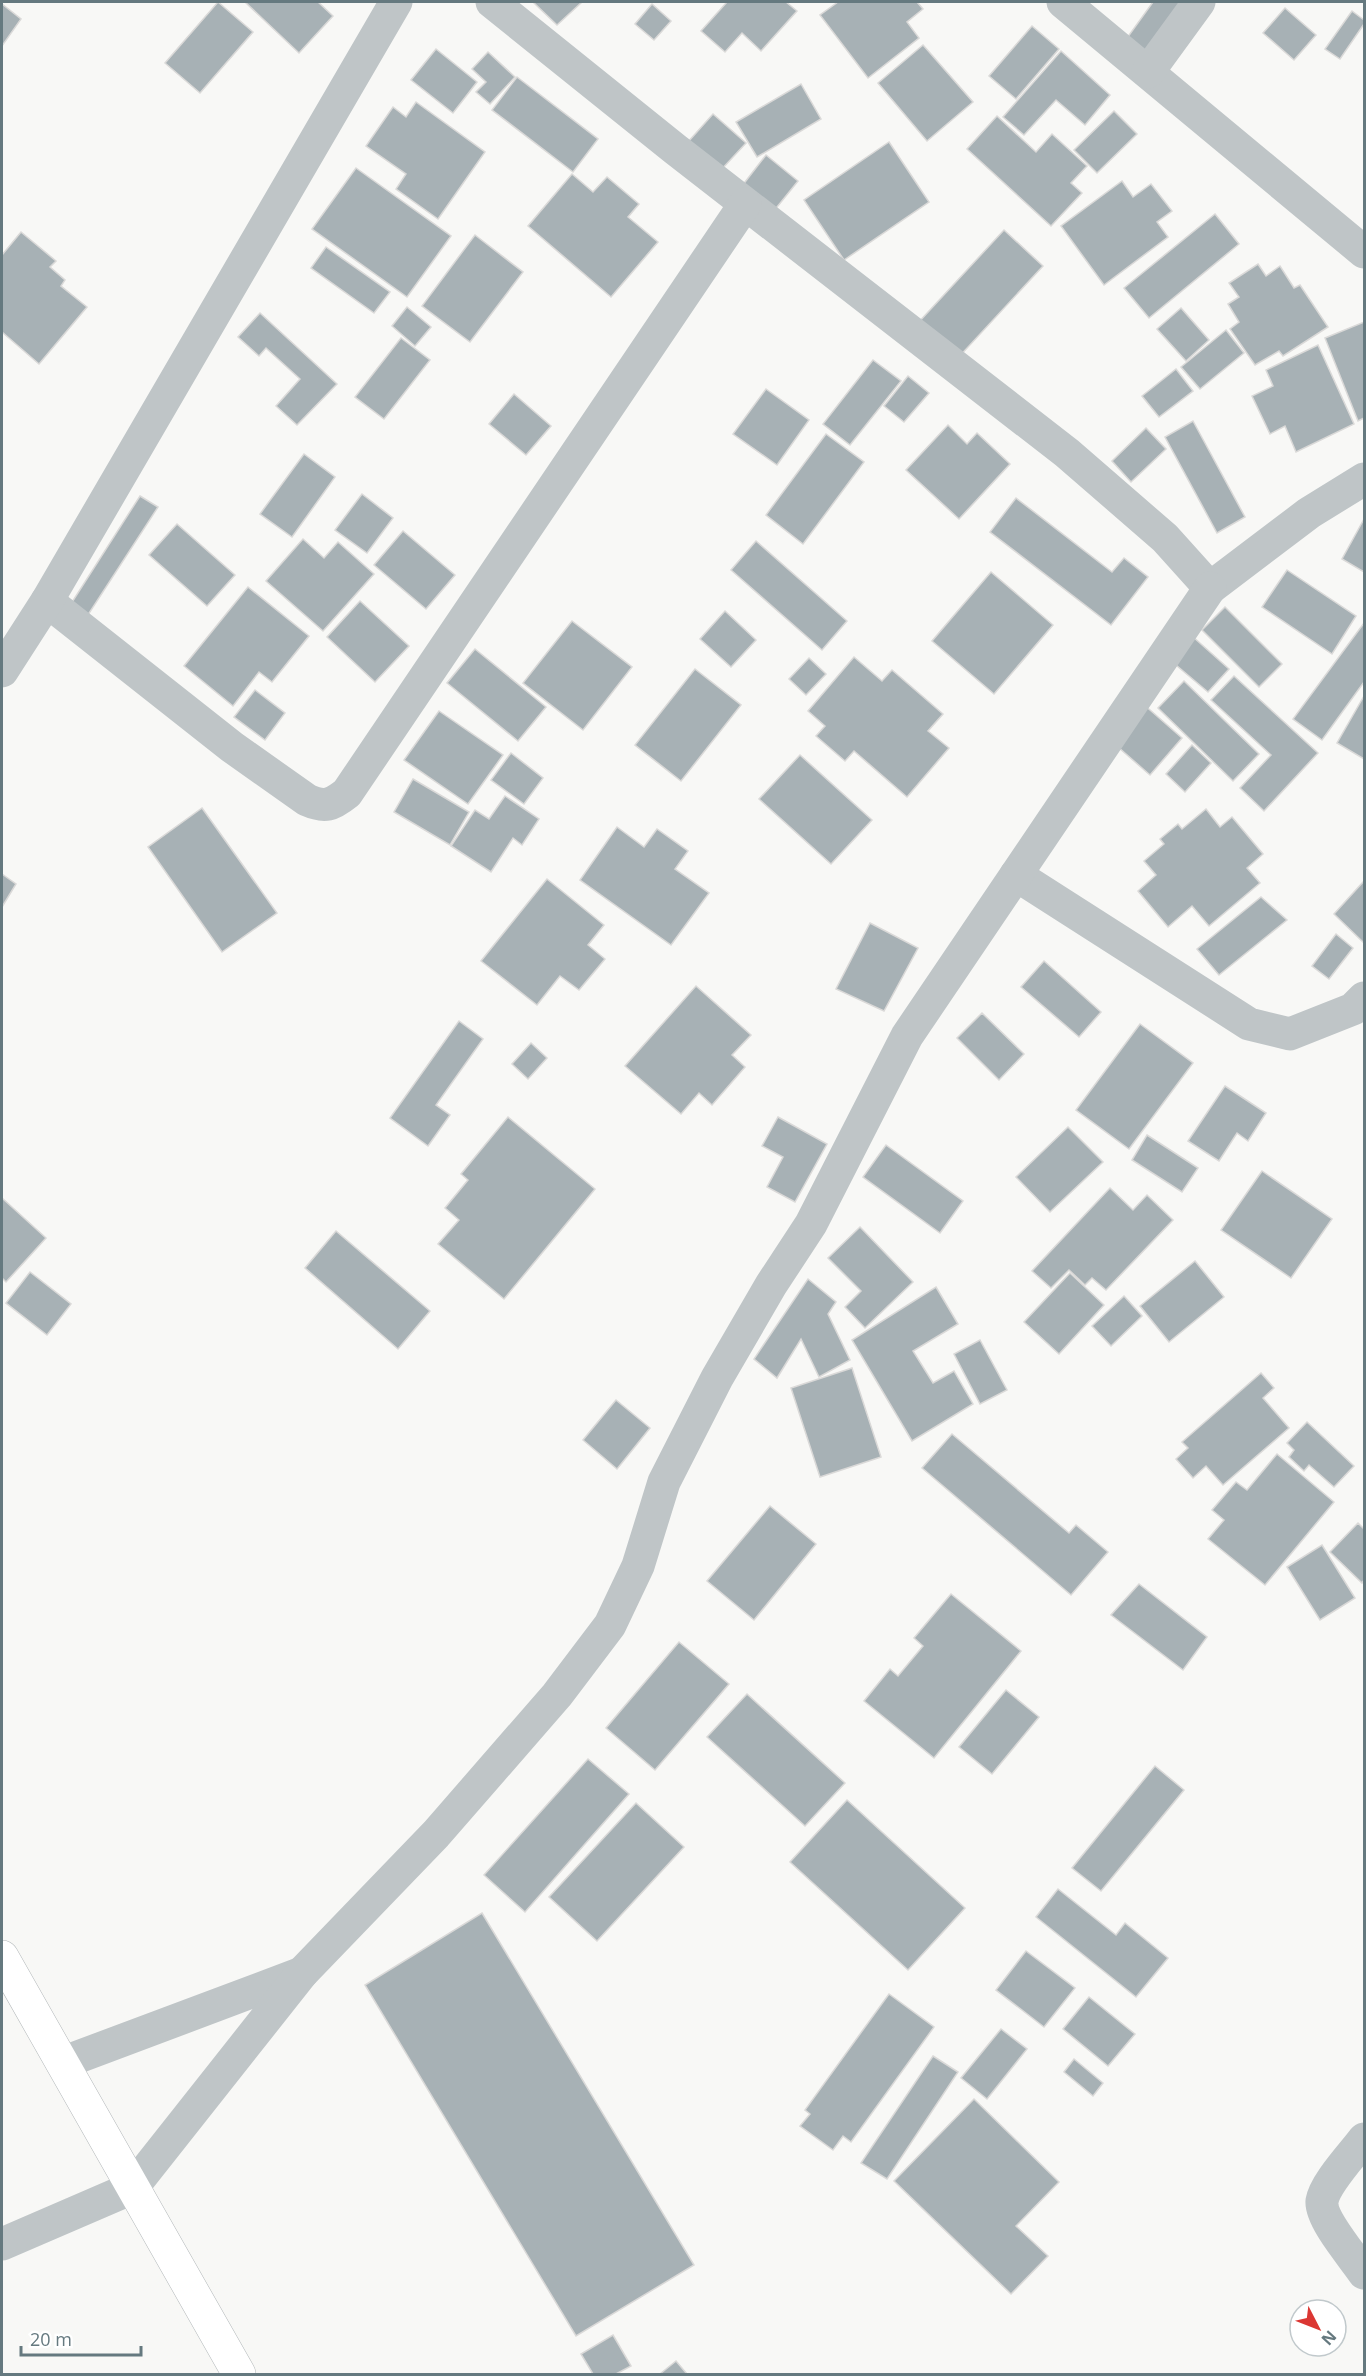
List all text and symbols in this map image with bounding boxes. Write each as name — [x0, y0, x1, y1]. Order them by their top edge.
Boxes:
north arrow — [1288, 2298, 1348, 2358]
scale bar — [21, 2319, 141, 2357]
text: N — [1317, 2326, 1342, 2350]
text: 20 m — [30, 2327, 72, 2351]

